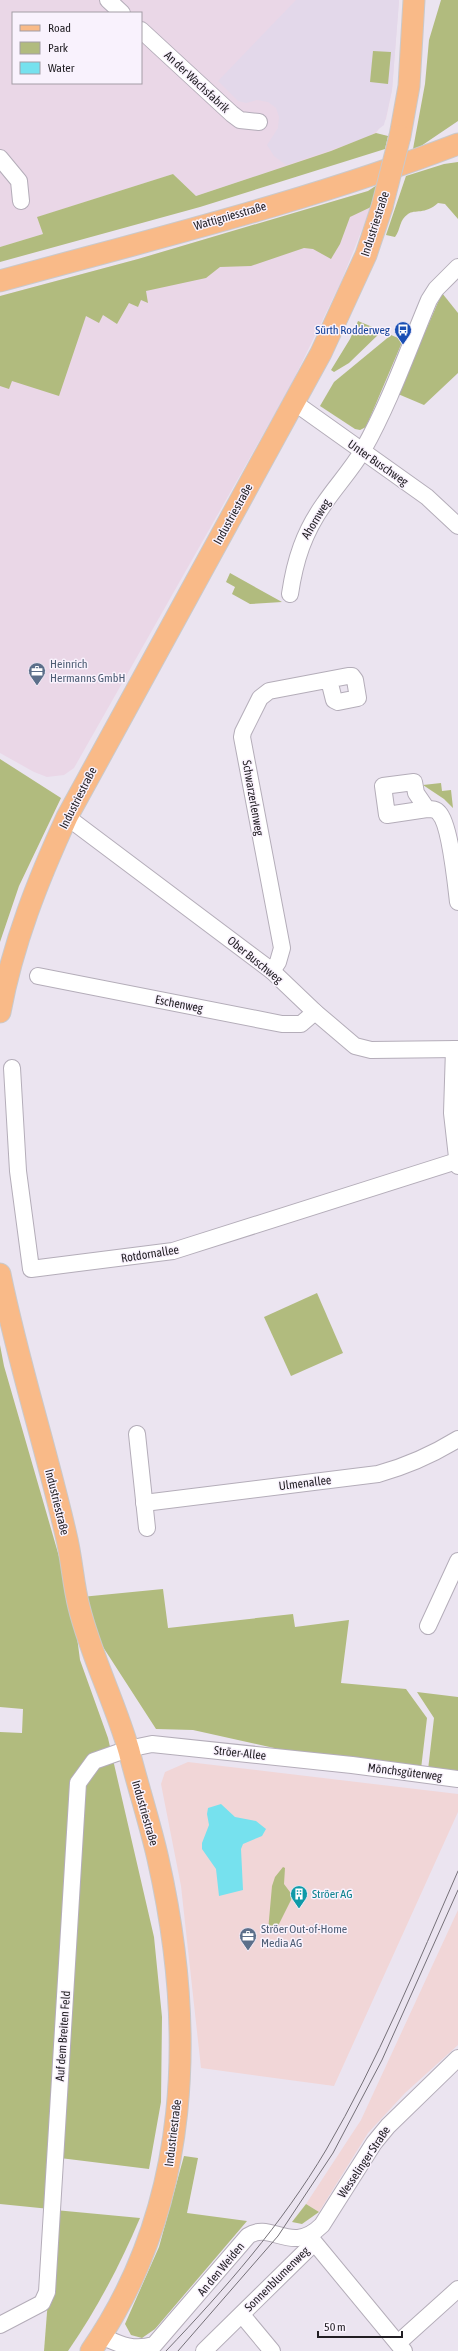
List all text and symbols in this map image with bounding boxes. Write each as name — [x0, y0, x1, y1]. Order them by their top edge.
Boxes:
legend — [12, 12, 142, 84]
text: Road — [48, 21, 71, 35]
text: Park — [48, 41, 69, 55]
street label: An der Wachsfabrik — [161, 48, 233, 116]
text: Water — [48, 61, 75, 75]
street label: Industriestraße — [358, 190, 392, 258]
street label: Wattigniesstraße — [192, 199, 268, 233]
bus stop icon: Sürth Rodderweg — [393, 320, 413, 345]
place label: Sürth Rodderweg — [315, 323, 391, 337]
street label: Unter Buschweg — [345, 437, 412, 489]
street label: Industriestraße — [211, 481, 255, 547]
street label: Ahornweg — [299, 496, 334, 542]
place label: Heinrich Hermanns GmbH — [50, 657, 125, 685]
office icon: Heinrich Hermanns GmbH — [27, 661, 47, 686]
street label: Schwarzerlenweg — [239, 759, 267, 838]
street label: Industriestraße — [56, 765, 100, 831]
street label: Ober Buschweg — [225, 933, 286, 987]
street label: Eschenweg — [154, 992, 205, 1016]
street label: Rotdornallee — [120, 1243, 180, 1265]
street label: Industriestraße — [42, 1468, 72, 1536]
street label: Ulmenallee — [278, 1473, 332, 1493]
street label: Ströer-Allee — [213, 1743, 267, 1763]
street label: Mönchsgüterweg — [367, 1760, 444, 1784]
street label: Industriestraße — [129, 1779, 161, 1847]
building icon: Ströer AG — [289, 1884, 309, 1909]
place label: Ströer AG — [312, 1887, 353, 1901]
place label: Ströer Out-of-Home Media AG — [261, 1922, 347, 1950]
office icon: Ströer Out-of-Home Media AG — [238, 1926, 258, 1951]
street label: Auf dem Breiten Feld — [53, 1990, 73, 2082]
street label: Industriestraße — [162, 2099, 184, 2167]
street label: Wesselinger Straße — [335, 2123, 393, 2201]
street label: An den Weiden — [195, 2239, 247, 2299]
street label: Sonnenblumenweg — [242, 2243, 313, 2314]
scale bar — [318, 2313, 402, 2339]
text: 50 m — [324, 2320, 346, 2334]

